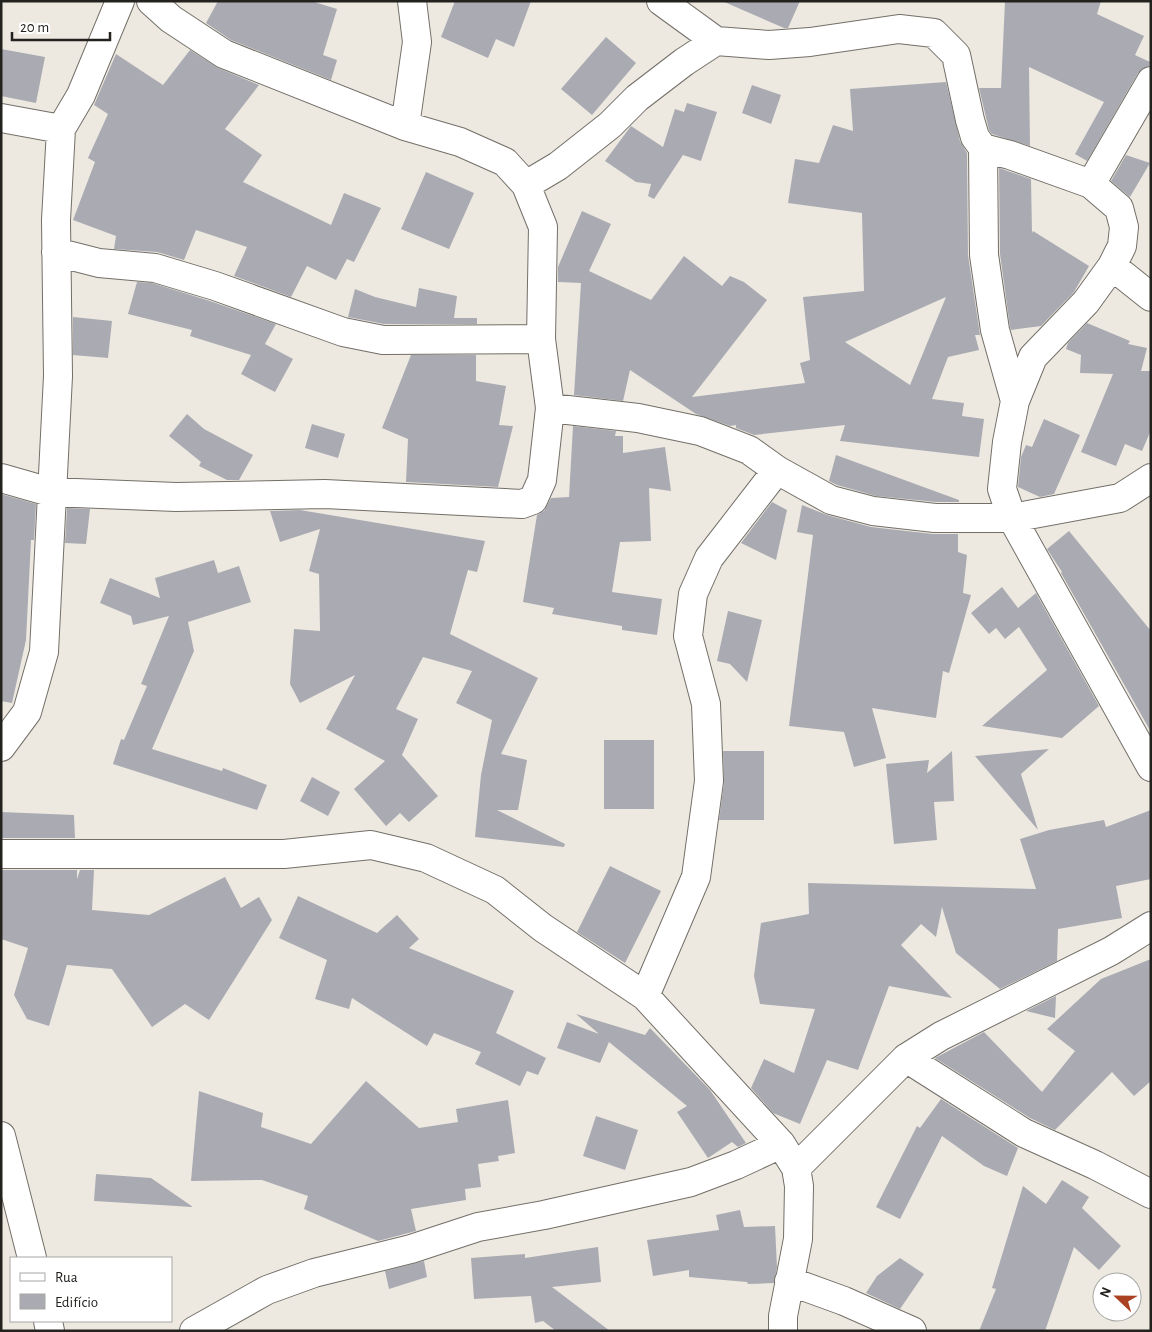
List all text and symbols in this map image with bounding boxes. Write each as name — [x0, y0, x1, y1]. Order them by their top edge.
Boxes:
scale bar — [12, 10, 110, 42]
text: 20 m — [20, 20, 49, 35]
legend — [10, 1257, 172, 1322]
text: Rua — [55, 1270, 78, 1285]
north arrow — [1092, 1272, 1142, 1322]
text: N — [1098, 1285, 1114, 1300]
text: Edifício — [55, 1295, 98, 1310]

